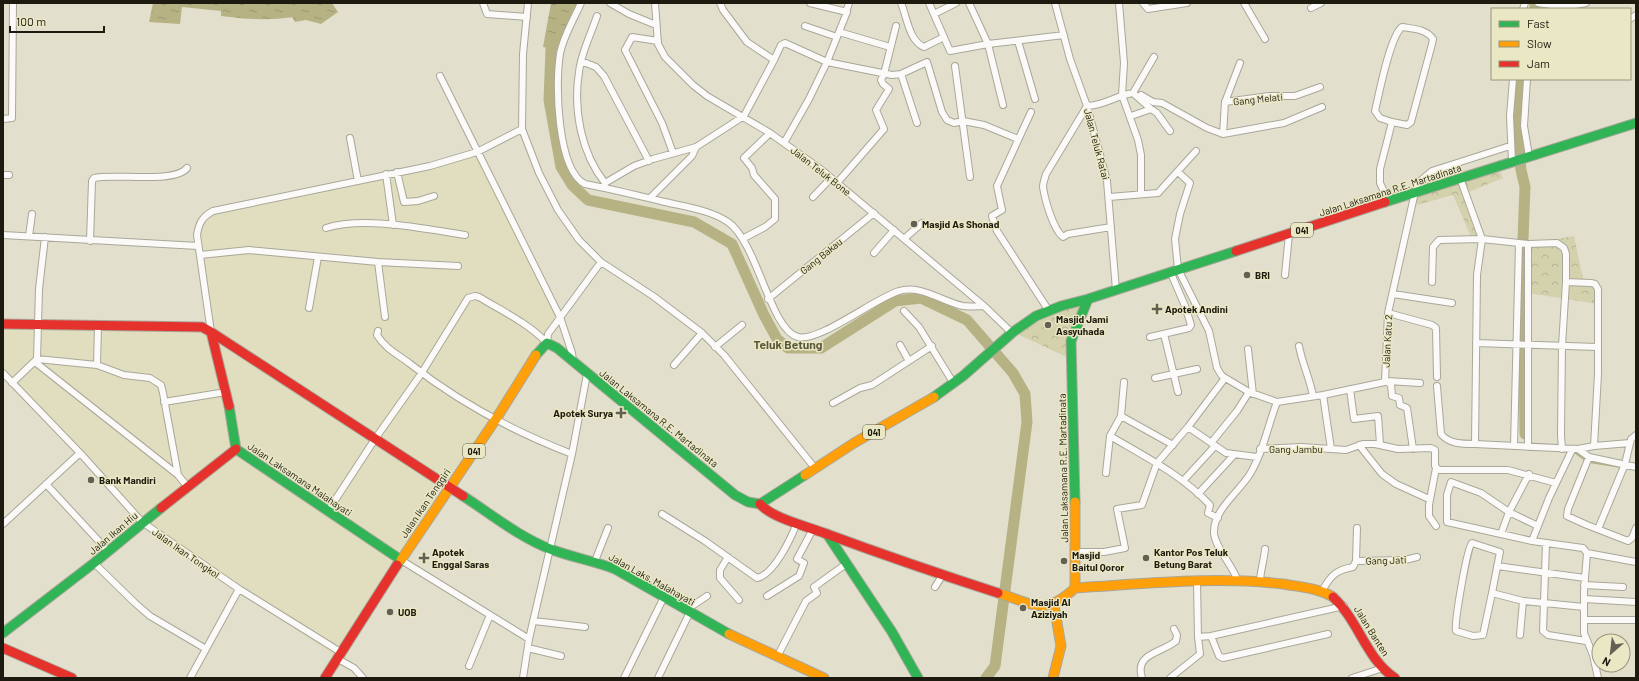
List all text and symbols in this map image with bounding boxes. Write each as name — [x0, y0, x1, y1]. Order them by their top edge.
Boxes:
scale bar — [10, 8, 104, 34]
legend — [1491, 8, 1631, 80]
text: 100 m — [16, 14, 46, 28]
text: Fast — [1527, 16, 1550, 30]
text: Slow — [1527, 36, 1552, 50]
text: Jam — [1527, 56, 1550, 70]
street label: Gang Melati — [1233, 90, 1283, 108]
street label: Jalan Teluk Ratai — [1082, 107, 1112, 181]
street label: Jalan Teluk Bone — [789, 144, 853, 198]
street label: Jalan Laksamana R.E. Martadinata — [1317, 161, 1463, 219]
place label: Masjid As Shonad — [922, 218, 1000, 230]
marker: Masjid As Shonad — [909, 219, 919, 229]
road number: 041 — [1291, 223, 1313, 237]
street label: Gang Bakau — [798, 235, 844, 277]
place label: BRI — [1255, 269, 1270, 281]
marker: BRI — [1242, 270, 1252, 280]
place label: Apotek Andini — [1165, 303, 1228, 315]
marker: Apotek Andini — [1152, 304, 1162, 314]
place label: Masjid Jami Assyuhada — [1056, 313, 1109, 337]
street label: Jalan Katu 2 — [1380, 314, 1394, 368]
marker: Masjid Jami Assyuhada — [1043, 320, 1053, 330]
district label: Teluk Betung — [753, 337, 823, 351]
street label: Jalan Laksamana R.E. Martadinata — [597, 366, 721, 470]
street label: Jalan Laksamana R.E. Martadinata — [1056, 393, 1070, 543]
place label: Apotek Surya — [553, 407, 613, 419]
marker: Apotek Surya — [616, 408, 626, 418]
road number: 041 — [863, 425, 885, 439]
street label: Jalan Laksamana Malahayati — [246, 440, 354, 518]
street label: Gang Jambu — [1269, 443, 1323, 455]
road number: 041 — [463, 444, 485, 458]
street label: Jalan Ikan Tenggiri — [397, 466, 453, 540]
place label: Bank Mandiri — [99, 474, 156, 486]
marker: Bank Mandiri — [86, 475, 96, 485]
street label: Jalan Ikan Hiu — [86, 509, 140, 557]
street label: Jalan Ikan Tongkol — [150, 525, 222, 581]
place label: Apotek Enggal Saras — [432, 546, 489, 570]
place label: Kantor Pos Teluk Betung Barat — [1154, 546, 1229, 570]
place label: Masjid Baitul Qoror — [1072, 549, 1124, 573]
street label: Jalan Laks. Malahayati — [607, 550, 697, 608]
marker: Apotek Enggal Saras — [419, 553, 429, 563]
marker: Kantor Pos Teluk Betung Barat — [1141, 553, 1151, 563]
street label: Gang Jati — [1365, 553, 1407, 567]
marker: Masjid Baitul Qoror — [1059, 556, 1069, 566]
place label: Masjid Al Aziziyah — [1031, 596, 1070, 620]
marker: Masjid Al Aziziyah — [1018, 603, 1028, 613]
street label: Jalan Banten — [1352, 604, 1392, 658]
place label: UOB — [398, 606, 417, 618]
marker: UOB — [385, 607, 395, 617]
north arrow — [1591, 633, 1631, 673]
text: N — [1600, 655, 1612, 670]

